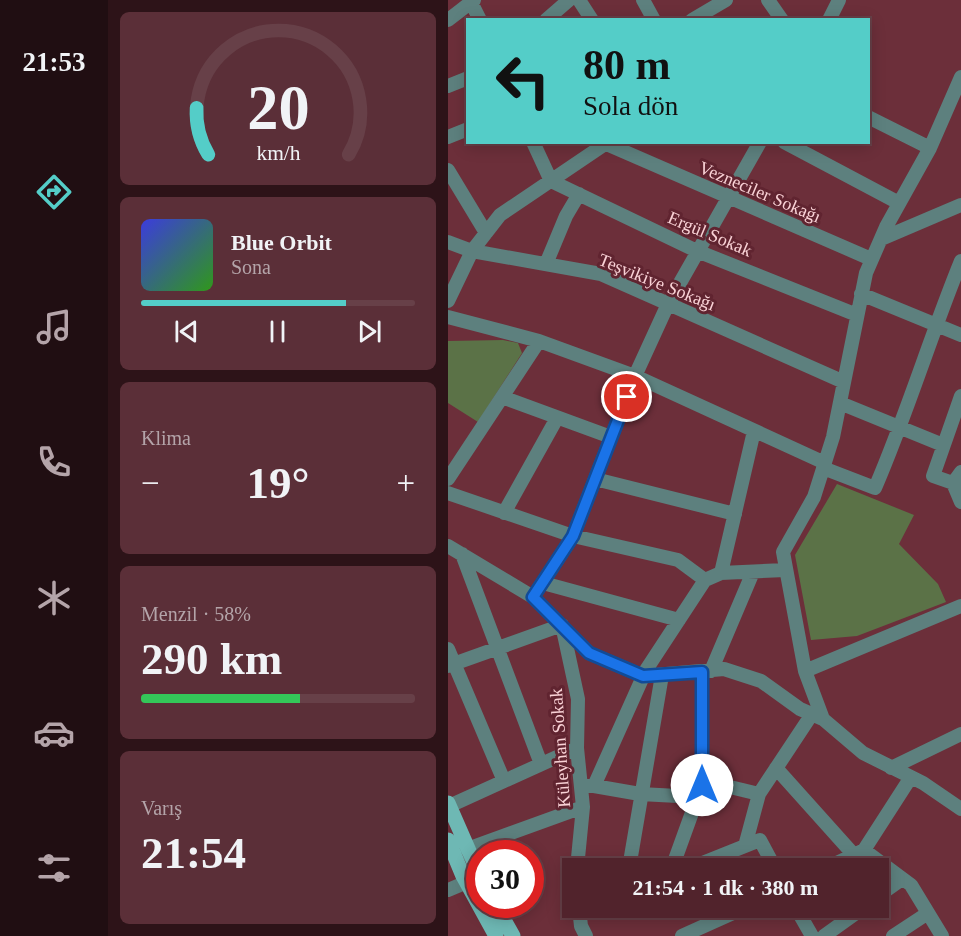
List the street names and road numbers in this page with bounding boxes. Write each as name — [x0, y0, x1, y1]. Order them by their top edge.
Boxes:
street label: Vezneciler Sokağı — [696, 157, 824, 227]
street label: Ergül Sokak — [665, 207, 755, 261]
street label: Teşvikiye Sokağı — [596, 249, 718, 315]
street label: Küleyhan Sokak — [546, 688, 574, 808]

